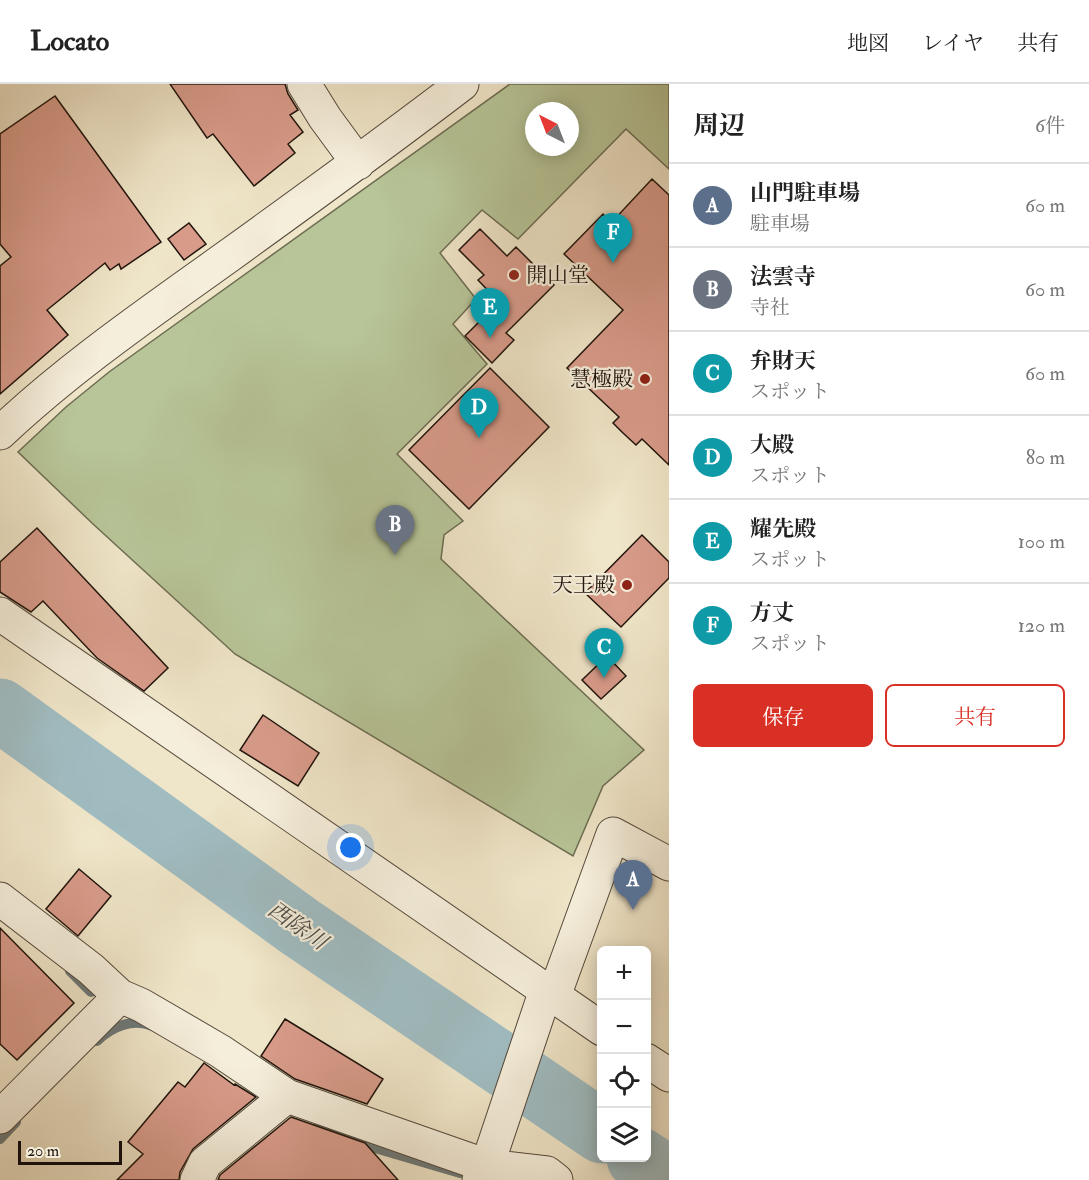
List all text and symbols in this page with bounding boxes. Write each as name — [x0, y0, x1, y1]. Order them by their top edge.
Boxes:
text: Locato — [30, 24, 109, 59]
text: 地図 — [847, 30, 889, 57]
text: レイヤ — [922, 30, 984, 57]
text: 共有 — [1017, 30, 1059, 57]
north arrow — [525, 102, 579, 156]
text: 周辺 — [693, 110, 745, 142]
text: 6件 — [1035, 113, 1065, 138]
text: 山門駐車場 — [750, 179, 860, 207]
text: A — [706, 193, 719, 218]
text: 60 m — [1025, 193, 1065, 218]
text: 駐車場 — [750, 211, 810, 236]
pin: F — [594, 214, 632, 263]
place label: 開山堂 — [526, 262, 589, 289]
text: 法雲寺 — [750, 263, 816, 291]
marker: 開山堂 — [507, 268, 521, 282]
text: B — [706, 277, 719, 302]
text: 60 m — [1025, 277, 1065, 302]
pin: E — [470, 288, 510, 338]
text: 寺社 — [750, 295, 790, 320]
text: 弁財天 — [750, 347, 816, 375]
text: C — [705, 361, 720, 386]
text: 60 m — [1025, 361, 1065, 386]
place label: 慧極殿 — [570, 366, 633, 393]
marker: 慧極殿 — [638, 372, 652, 386]
text: スポット — [750, 379, 830, 404]
pin: D — [460, 388, 498, 438]
text: 大殿 — [750, 431, 794, 459]
text: D — [704, 445, 721, 470]
text: 80 m — [1026, 445, 1065, 470]
text: スポット — [750, 463, 830, 488]
pin: B — [376, 506, 414, 555]
text: 耀先殿 — [750, 515, 816, 543]
text: E — [705, 529, 720, 554]
text: 100 m — [1018, 529, 1065, 554]
text: スポット — [750, 547, 830, 572]
place label: 天王殿 — [552, 572, 615, 599]
marker: 天王殿 — [620, 578, 634, 592]
text: 方丈 — [750, 599, 794, 627]
text: F — [706, 613, 719, 638]
text: 120 m — [1018, 613, 1065, 638]
pin: C — [584, 628, 624, 678]
text: スポット — [750, 631, 830, 656]
button: 保存 — [693, 684, 873, 747]
button: 共有 — [885, 684, 1065, 747]
your location — [336, 833, 365, 862]
pin: A — [614, 860, 652, 910]
water label: 西除川 — [262, 895, 334, 957]
map controls — [597, 946, 651, 1162]
button: + — [597, 946, 651, 1000]
button: − — [597, 1000, 651, 1054]
button: locate — [597, 1054, 651, 1108]
button: layers — [597, 1108, 651, 1162]
scale bar — [18, 1138, 122, 1166]
text: 20 m — [27, 1141, 59, 1161]

